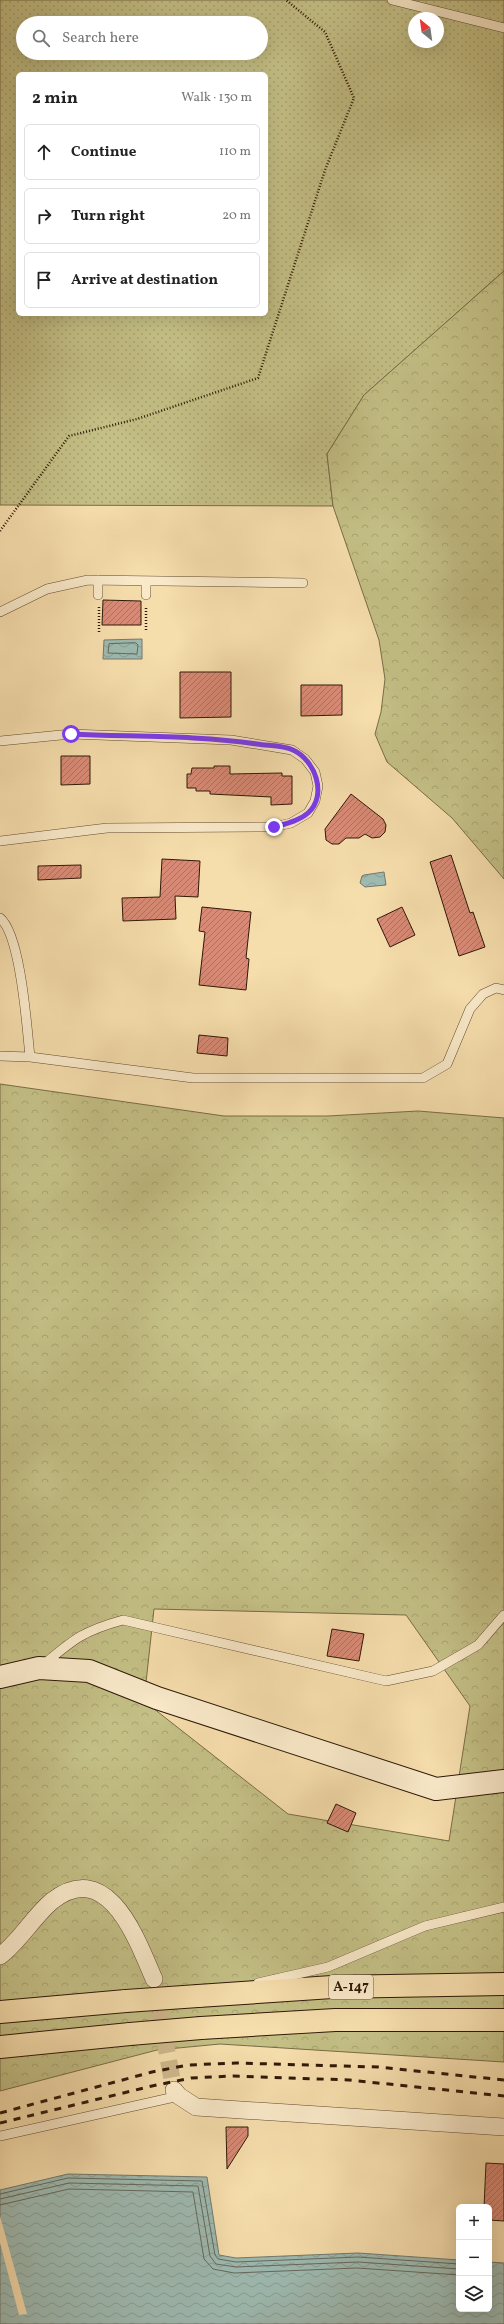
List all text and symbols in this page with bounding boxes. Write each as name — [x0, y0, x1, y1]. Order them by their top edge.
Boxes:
north arrow — [408, 12, 444, 48]
search box — [16, 16, 268, 60]
icon: search — [30, 27, 52, 49]
text: Search here — [62, 28, 139, 49]
text: 2 min — [32, 87, 78, 110]
text: Walk · 130 m — [181, 89, 252, 107]
icon: ahead — [33, 141, 55, 163]
text: Continue — [71, 142, 136, 163]
text: 110 m — [219, 143, 251, 161]
icon: right — [33, 205, 55, 227]
text: Turn right — [71, 206, 145, 227]
text: 20 m — [222, 207, 251, 225]
icon: arrive — [33, 269, 55, 291]
text: Arrive at destination — [71, 270, 218, 291]
route start — [62, 725, 80, 743]
route end — [265, 818, 283, 836]
road number: А-147 — [329, 1975, 373, 1999]
map controls — [456, 2204, 492, 2312]
button: + — [456, 2204, 492, 2240]
button: − — [456, 2240, 492, 2276]
button: layers — [456, 2276, 492, 2312]

